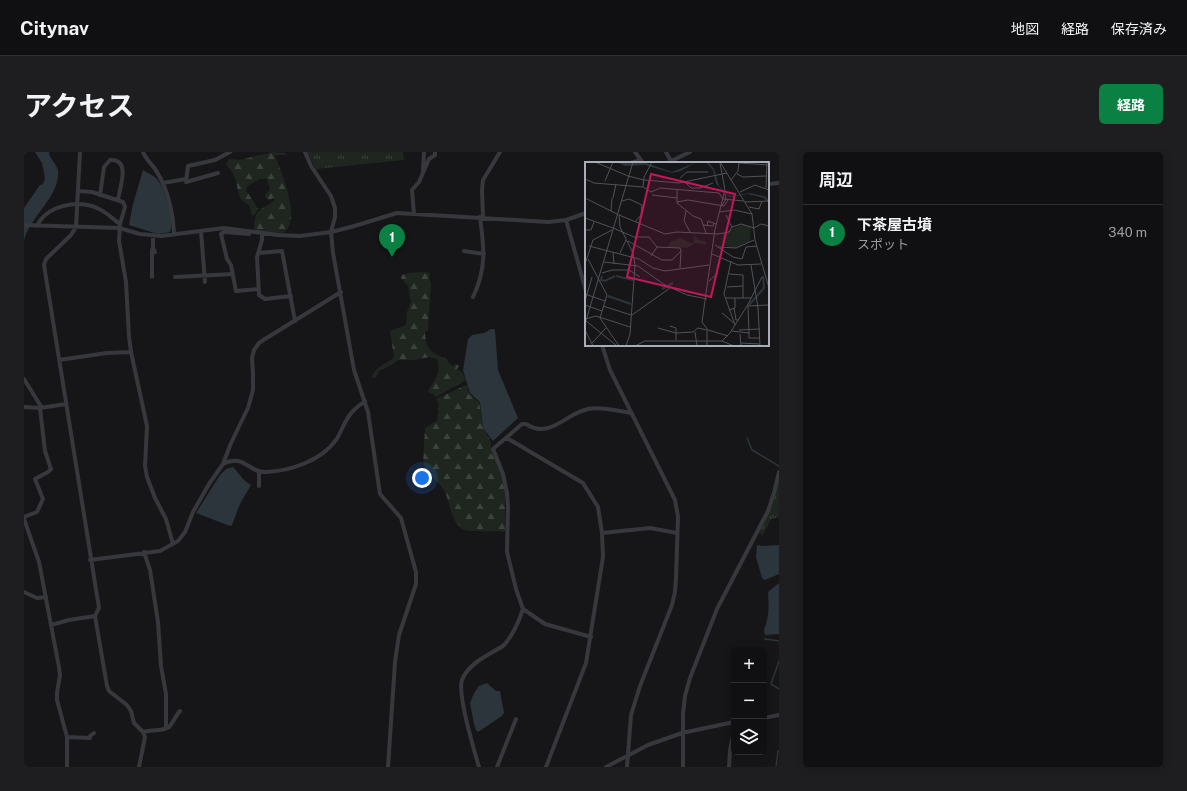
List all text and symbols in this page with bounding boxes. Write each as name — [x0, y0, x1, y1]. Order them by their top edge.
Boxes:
text: Citynav — [20, 17, 89, 39]
text: 地図 — [1011, 21, 1039, 37]
text: 経路 — [1061, 21, 1089, 37]
text: 保存済み — [1111, 21, 1167, 37]
button: 経路 — [1099, 84, 1163, 124]
text: アクセス — [24, 89, 135, 122]
inset map — [585, 162, 769, 346]
text: 周辺 — [819, 170, 853, 190]
text: 下茶屋古墳 — [857, 216, 932, 233]
pin: 1 — [379, 224, 405, 257]
text: 1 — [829, 225, 835, 240]
text: 340 m — [1108, 225, 1147, 240]
text: スポット — [857, 237, 909, 252]
your location — [412, 468, 432, 488]
map controls — [731, 647, 767, 755]
button: + — [731, 647, 767, 683]
button: − — [731, 683, 767, 719]
button: layers — [731, 719, 767, 755]

